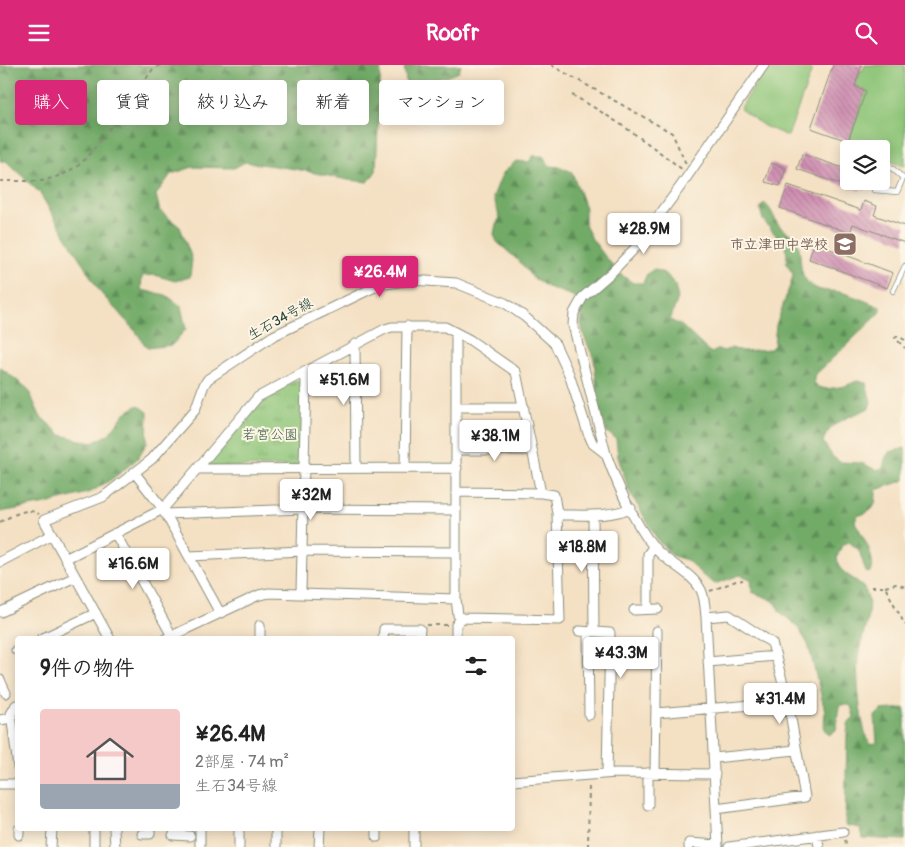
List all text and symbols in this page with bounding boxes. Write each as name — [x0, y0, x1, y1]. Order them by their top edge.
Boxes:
icon: menu — [25, 19, 53, 47]
text: Roofr — [426, 19, 479, 47]
icon: search — [852, 19, 880, 47]
chip: 購入 — [15, 80, 87, 125]
chip: 賃貸 — [97, 80, 169, 125]
chip: 絞り込み — [179, 80, 287, 125]
chip: 新着 — [297, 80, 369, 125]
chip: マンション — [379, 80, 504, 125]
map controls — [840, 140, 890, 190]
button: layers — [840, 140, 890, 190]
pin: ¥28.9M — [603, 213, 685, 255]
text: ¥28.9M — [618, 219, 670, 239]
school or university icon: 市立津田中学校 — [832, 231, 858, 257]
place label: 市立津田中学校 — [730, 236, 828, 253]
pin: ¥26.4M — [339, 255, 421, 298]
text: ¥26.4M — [353, 262, 407, 282]
street label: 生石34号線 — [244, 294, 316, 344]
pin: ¥51.6M — [303, 363, 385, 406]
text: ¥51.6M — [319, 370, 369, 390]
pin: ¥38.1M — [454, 419, 536, 462]
park label: 若宮公園 — [242, 426, 298, 443]
text: ¥38.1M — [470, 426, 520, 446]
pin: ¥32M — [281, 479, 341, 521]
text: ¥32M — [291, 485, 331, 505]
pin: ¥18.8M — [541, 531, 623, 573]
text: ¥18.8M — [558, 537, 606, 557]
pin: ¥16.6M — [92, 547, 174, 590]
text: ¥16.6M — [107, 554, 159, 574]
pin: ¥43.3M — [580, 637, 662, 679]
text: ¥43.3M — [594, 643, 648, 663]
icon: filters — [462, 652, 490, 680]
text: 9件の物件 — [40, 655, 135, 682]
pin: ¥31.4M — [739, 683, 821, 725]
text: ¥31.4M — [755, 689, 805, 709]
text: ¥26.4M — [195, 721, 265, 748]
icon: home — [80, 729, 140, 789]
text: 2部屋 · 74 m² — [195, 752, 289, 772]
text: 生石34号線 — [195, 776, 277, 796]

